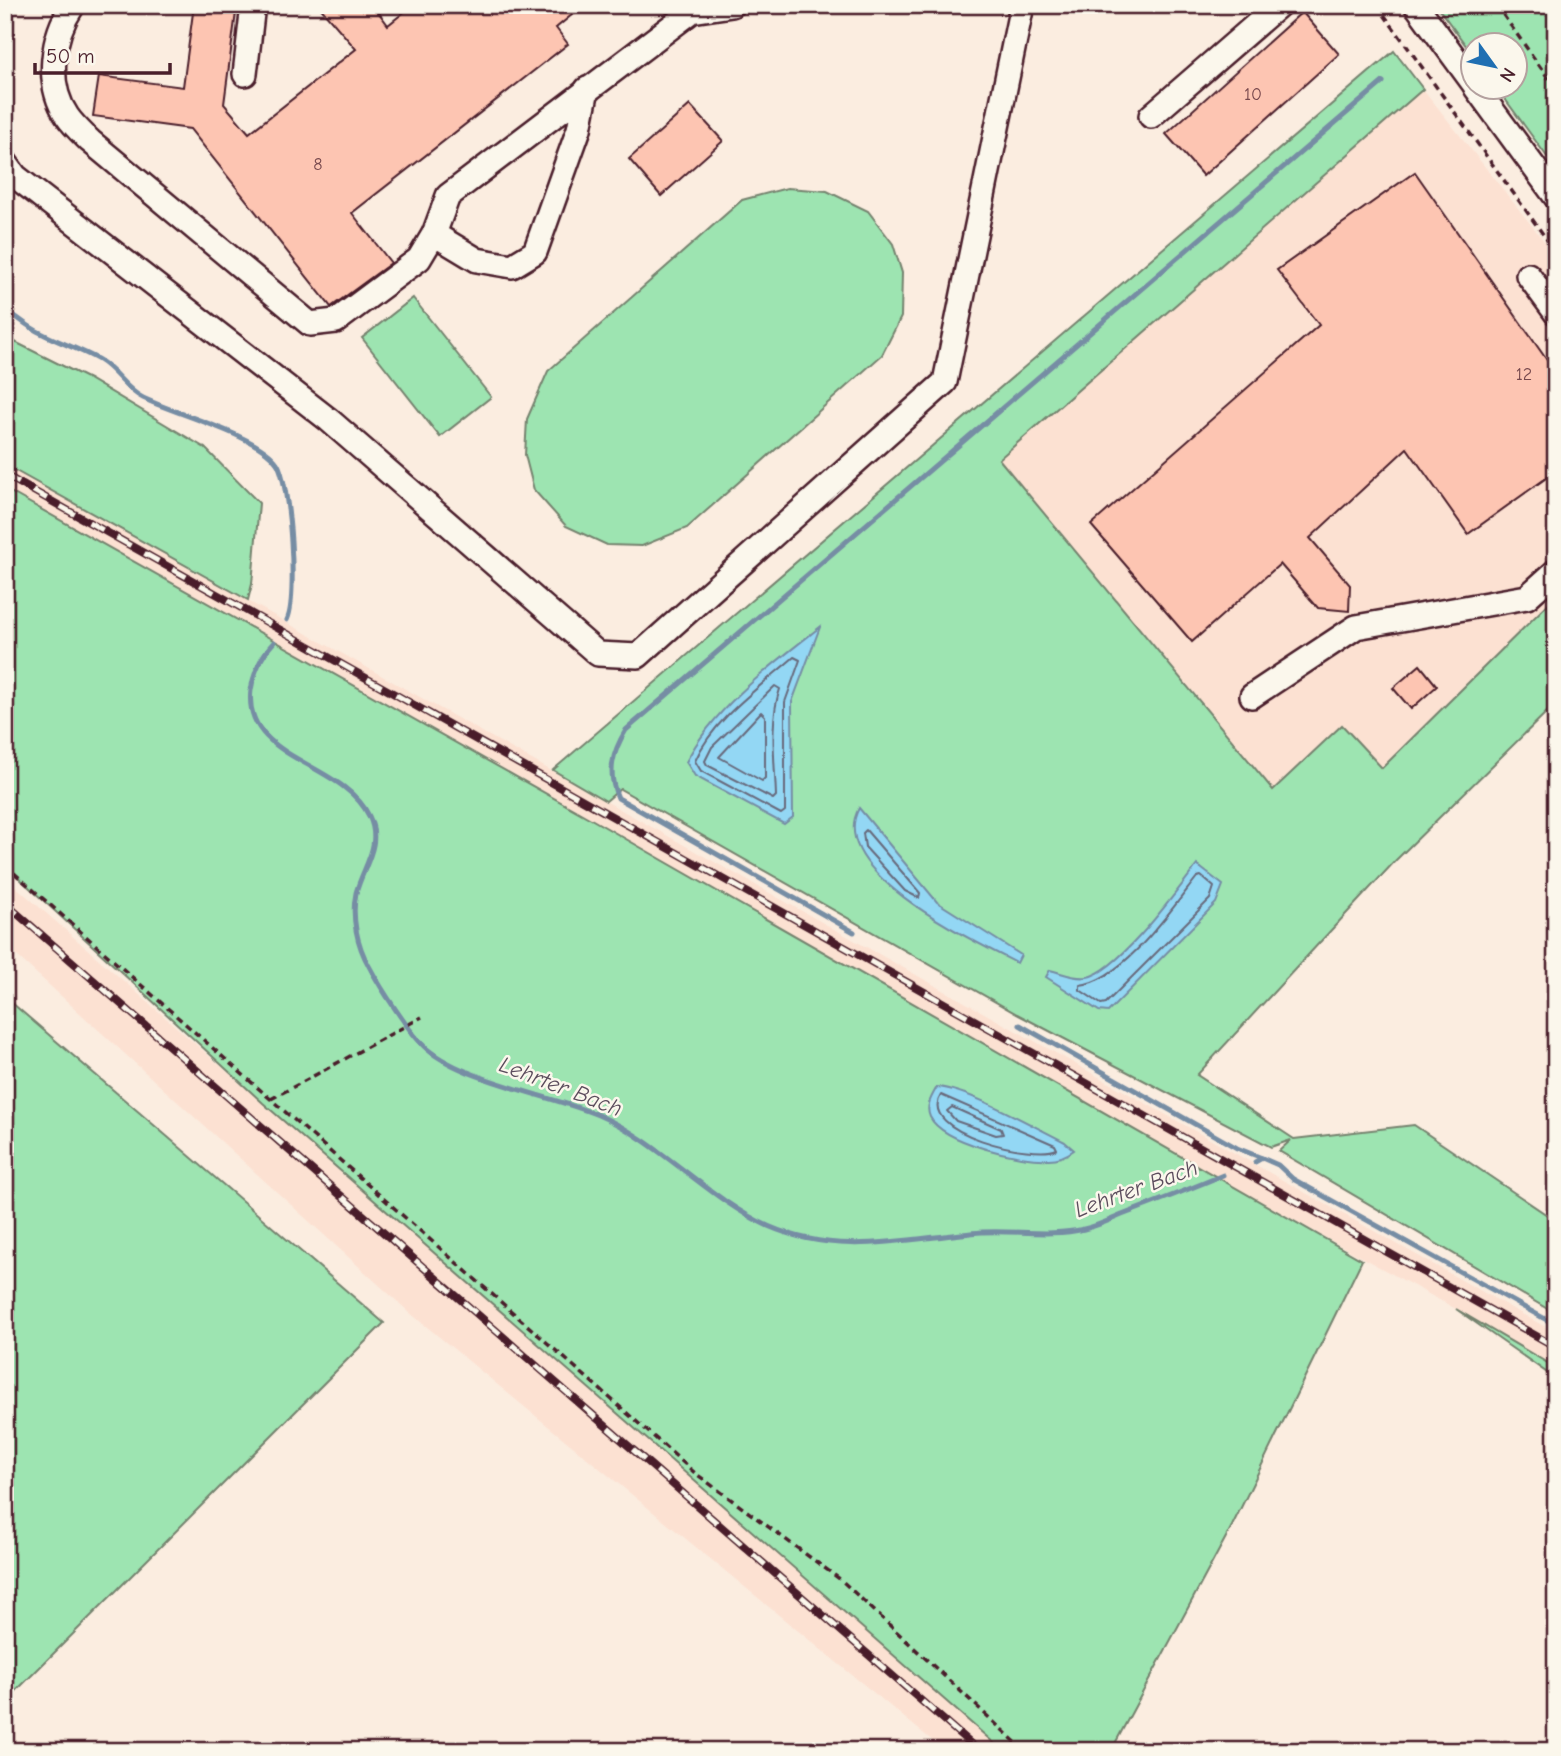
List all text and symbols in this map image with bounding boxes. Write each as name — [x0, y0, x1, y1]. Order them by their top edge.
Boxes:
scale bar — [35, 32, 170, 76]
north arrow — [1460, 32, 1530, 102]
text: 50 m — [46, 44, 95, 68]
text: N — [1495, 64, 1520, 86]
house number: 10 — [1244, 84, 1262, 105]
house number: 8 — [313, 154, 323, 175]
house number: 12 — [1516, 364, 1532, 385]
water label: Lehrter Bach — [496, 1051, 626, 1122]
water label: Lehrter Bach — [1071, 1154, 1202, 1223]

